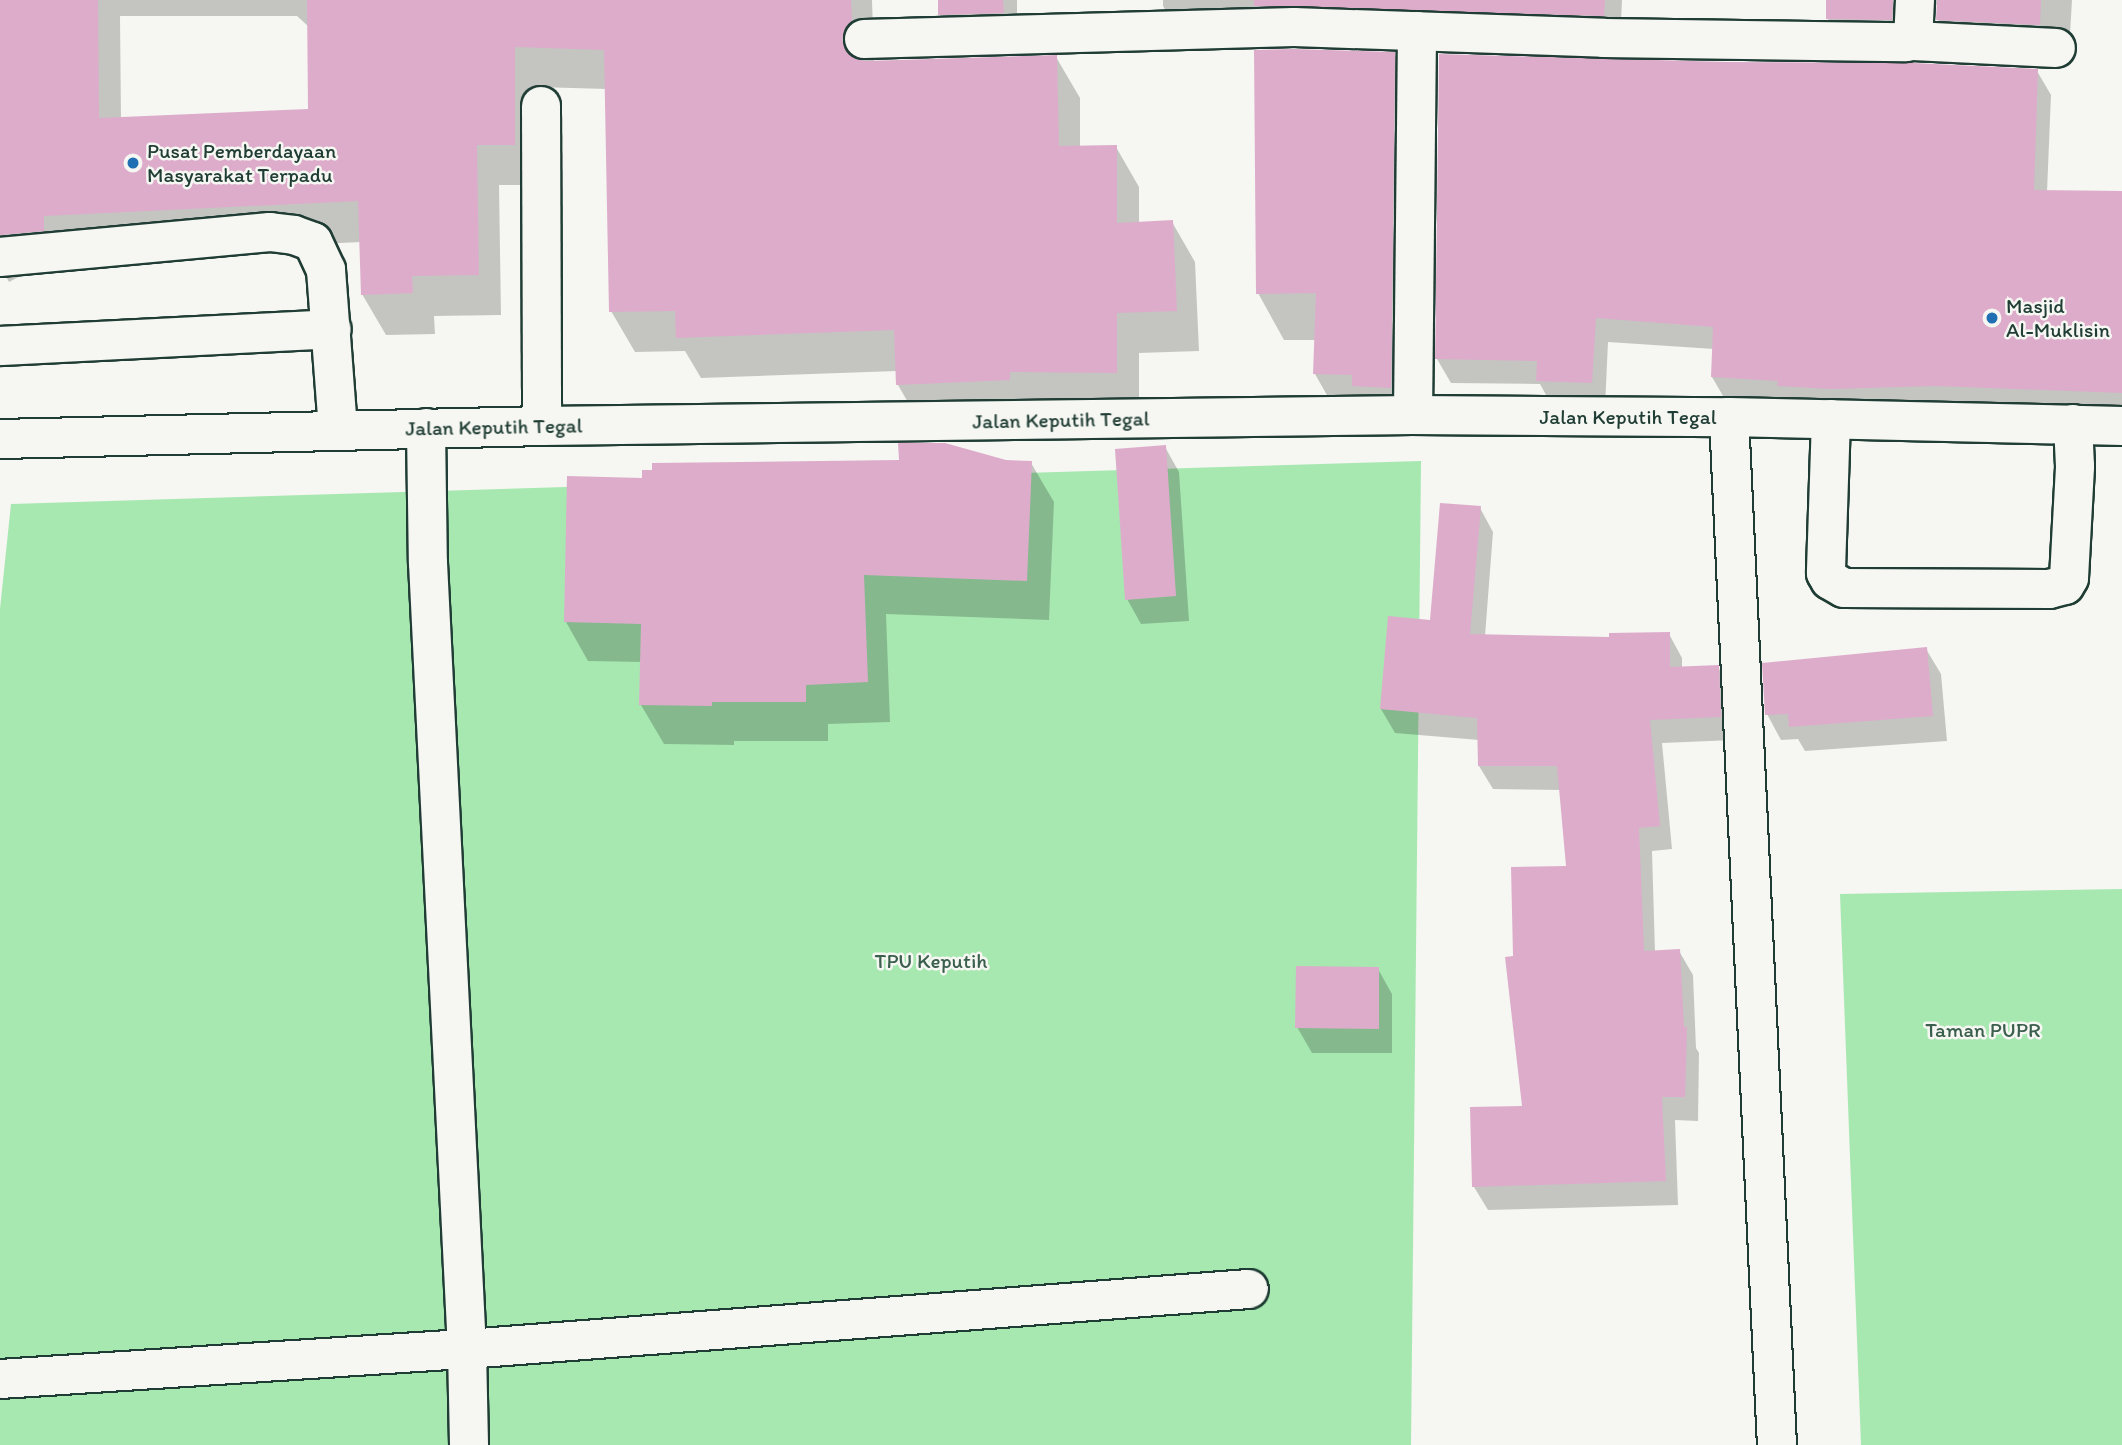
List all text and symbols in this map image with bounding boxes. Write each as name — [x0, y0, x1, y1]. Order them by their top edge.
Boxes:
place label: Pusat Pemberdayaan Masyarakat Terpadu — [147, 138, 337, 188]
marker: Pusat Pemberdayaan Masyarakat Terpadu — [125, 155, 141, 171]
place label: Masjid Al-Muklisin — [2006, 293, 2110, 343]
marker: Masjid Al-Muklisin — [1984, 310, 2000, 326]
street label: Jalan Keputih Tegal — [1541, 404, 1715, 430]
street label: Jalan Keputih Tegal — [973, 406, 1149, 434]
street label: Jalan Keputih Tegal — [406, 413, 582, 441]
park label: TPU Keputih — [875, 948, 987, 974]
park label: Taman PUPR — [1925, 1017, 2041, 1043]

